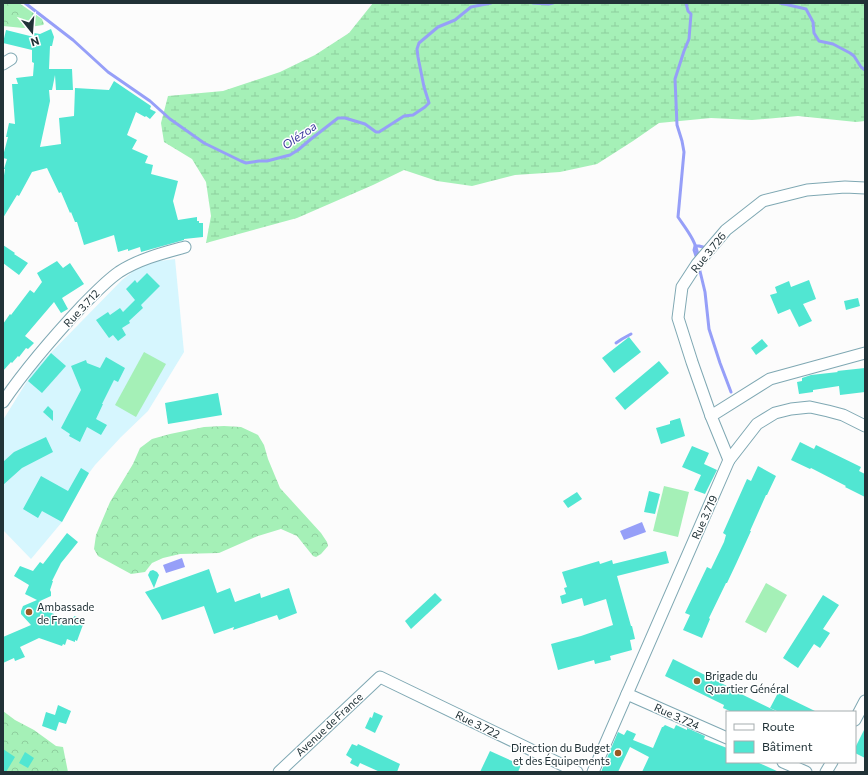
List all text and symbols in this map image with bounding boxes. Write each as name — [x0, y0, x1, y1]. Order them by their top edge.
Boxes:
north arrow — [12, 12, 52, 52]
text: N — [29, 35, 41, 49]
water label: Olézoa — [279, 118, 319, 152]
street label: Rue 3.726 — [688, 229, 729, 275]
street label: Rue 3.712 — [60, 287, 102, 329]
street label: Rue 3.719 — [688, 493, 720, 541]
place label: Ambassade de France — [37, 600, 95, 626]
marker: Ambassade de France — [24, 607, 34, 617]
place label: Brigade du Quartier Général — [705, 669, 789, 695]
marker: Brigade du Quartier Général — [692, 676, 702, 686]
street label: Avenue de France — [293, 690, 365, 758]
street label: Rue 3.724 — [652, 700, 702, 732]
street label: Rue 3.722 — [454, 708, 502, 740]
legend — [726, 711, 856, 763]
text: Route — [762, 719, 795, 733]
text: Bâtiment — [762, 739, 813, 753]
place label: Direction du Budget et des Équipements — [511, 741, 610, 767]
marker: Direction du Budget et des Équipements — [613, 748, 623, 758]

